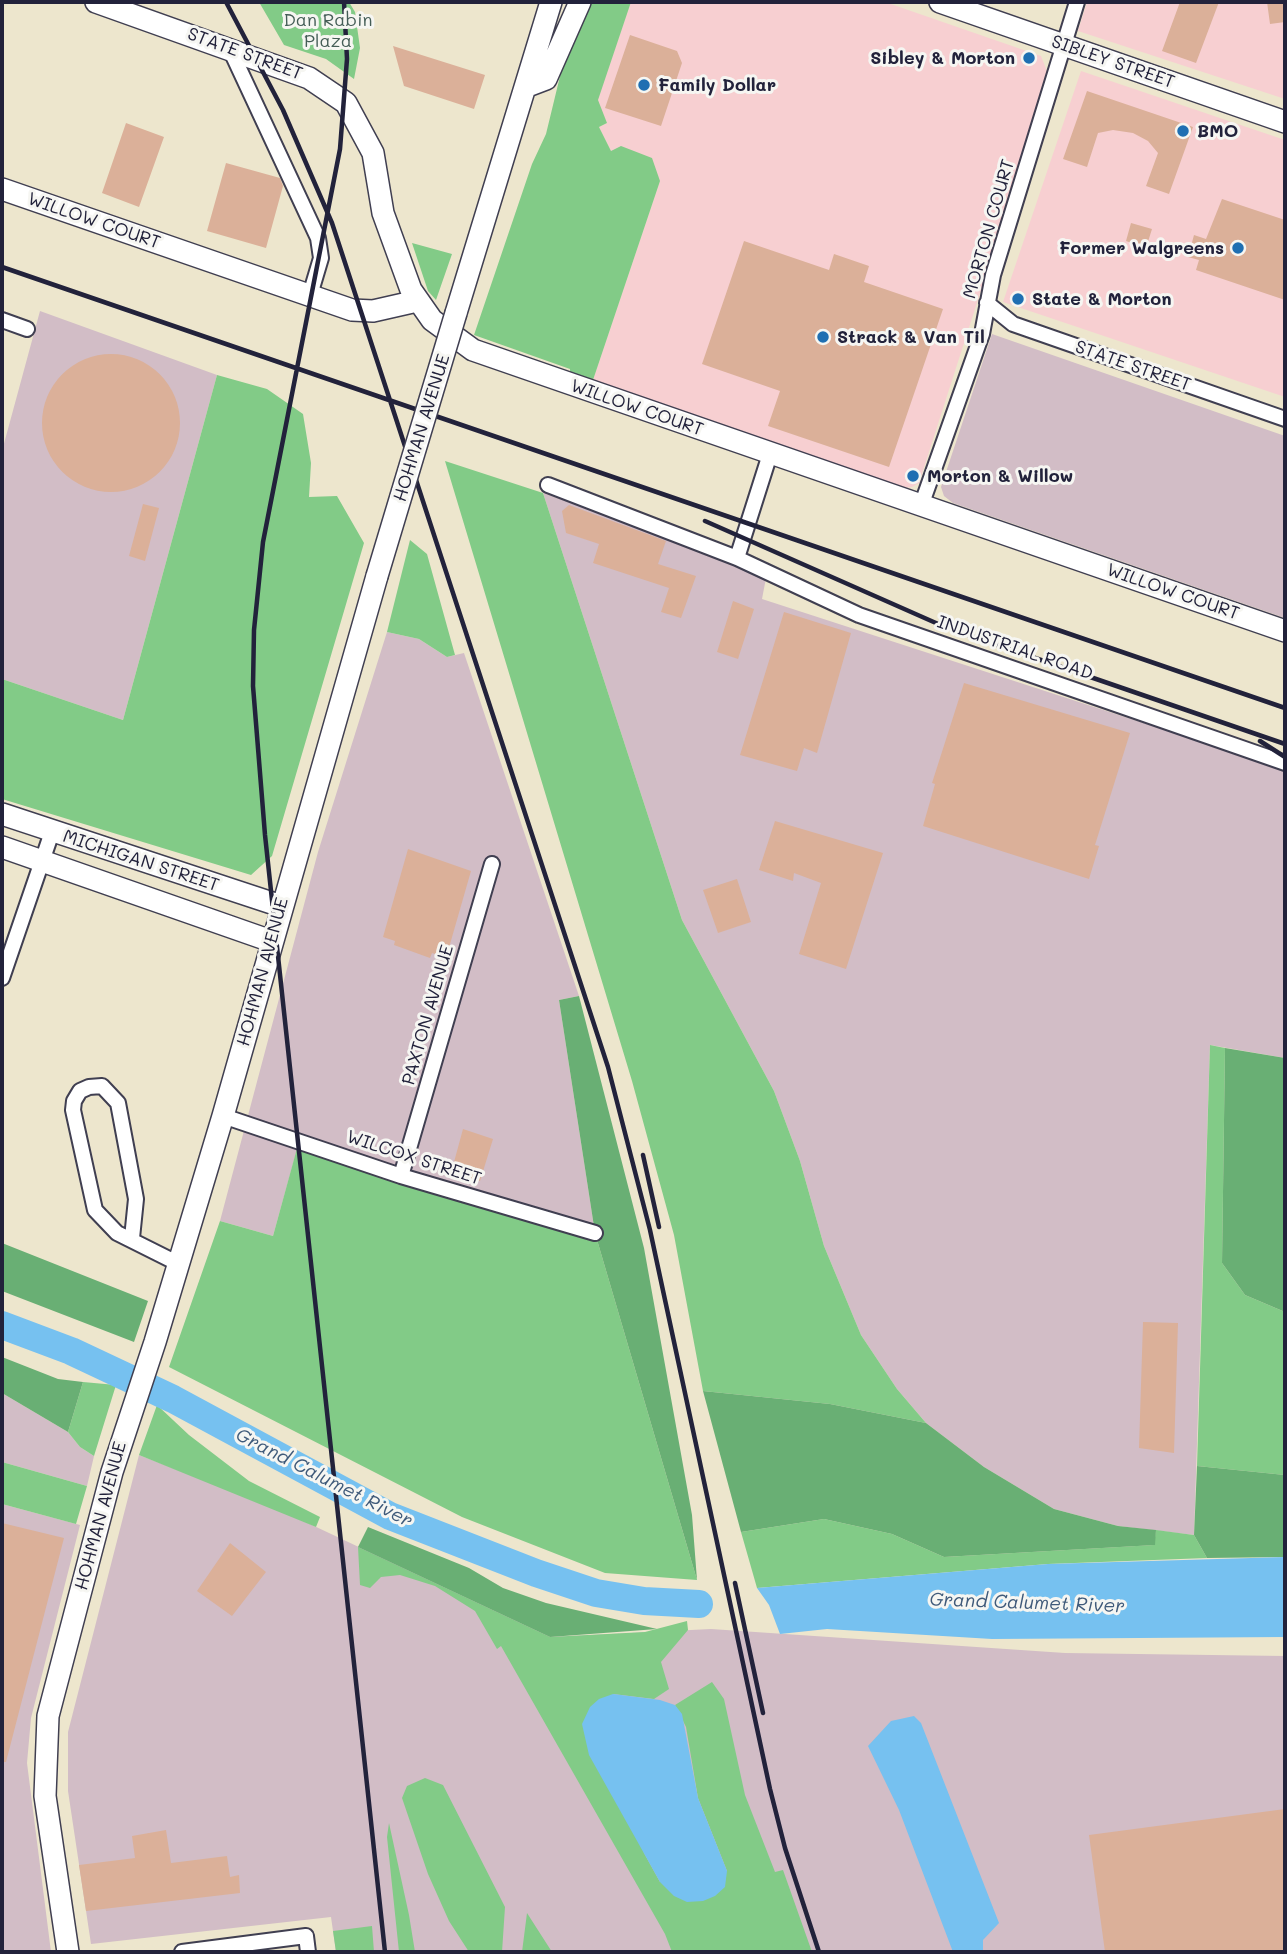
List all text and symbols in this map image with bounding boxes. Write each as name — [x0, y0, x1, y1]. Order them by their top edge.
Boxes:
park label: Dan Rabin Plaza — [283, 9, 373, 52]
street label: STATE STREET — [184, 23, 306, 85]
street label: SIBLEY STREET — [1049, 31, 1177, 93]
place label: Sibley & Morton — [870, 47, 1015, 69]
marker: Sibley & Morton — [1021, 50, 1037, 66]
place label: Family Dollar — [658, 74, 776, 96]
marker: Family Dollar — [636, 77, 652, 93]
place label: BMO — [1197, 120, 1238, 142]
marker: BMO — [1175, 123, 1191, 139]
street label: MORTON COURT — [959, 157, 1019, 301]
street label: WILLOW COURT — [25, 188, 163, 254]
place label: Former Walgreens — [1059, 237, 1224, 259]
marker: Former Walgreens — [1230, 240, 1246, 256]
place label: State & Morton — [1032, 288, 1172, 310]
marker: State & Morton — [1010, 291, 1026, 307]
place label: Strack & Van Til — [837, 326, 985, 348]
marker: Strack & Van Til — [815, 329, 831, 345]
street label: STATE STREET — [1072, 336, 1194, 396]
street label: HOHMAN AVENUE — [389, 352, 455, 504]
street label: WILLOW COURT — [568, 375, 706, 441]
place label: Morton & Willow — [927, 465, 1073, 487]
marker: Morton & Willow — [905, 468, 921, 484]
street label: WILLOW COURT — [1104, 559, 1242, 625]
street label: INDUSTRIAL ROAD — [934, 611, 1096, 685]
street label: MICHIGAN STREET — [60, 826, 222, 896]
street label: HOHMAN AVENUE — [233, 895, 293, 1049]
street label: PAXTON AVENUE — [398, 943, 458, 1087]
street label: WILCOX STREET — [344, 1126, 484, 1190]
water label: Grand Calumet River — [232, 1423, 416, 1533]
street label: HOHMAN AVENUE — [71, 1439, 131, 1593]
water label: Grand Calumet River — [929, 1588, 1125, 1618]

